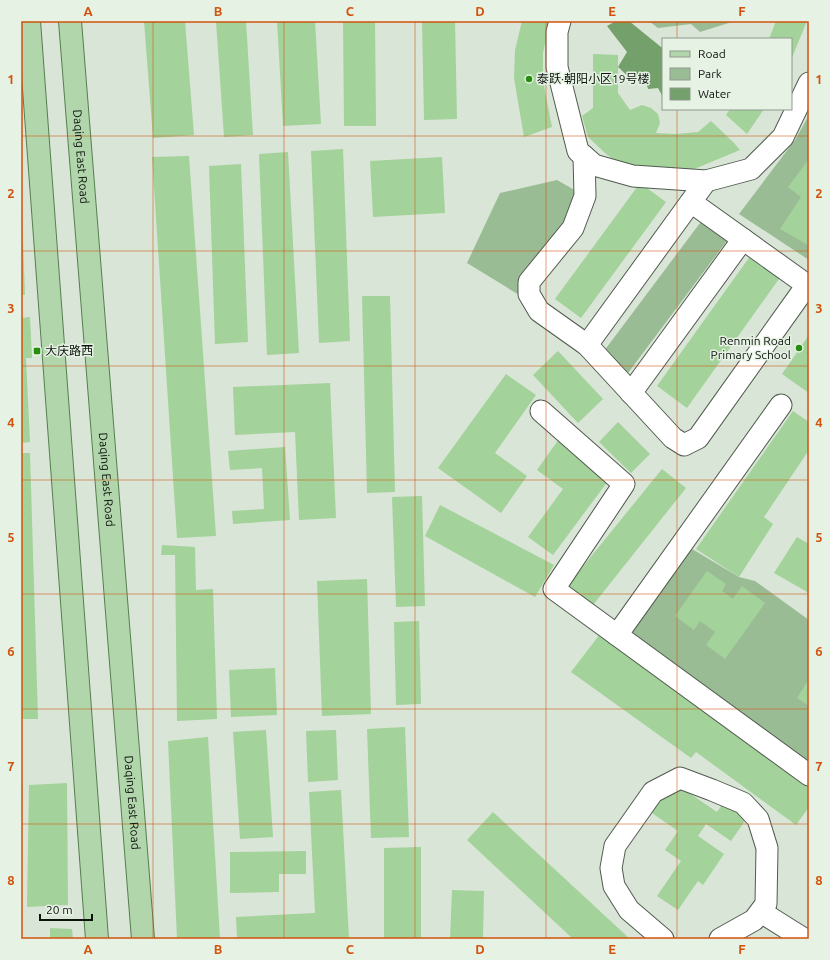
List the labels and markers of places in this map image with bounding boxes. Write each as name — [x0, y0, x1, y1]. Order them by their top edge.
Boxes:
place label: 泰跃·朝阳小区19号楼 — [537, 72, 650, 85]
marker: 泰跃·朝阳小区19号楼 — [524, 74, 534, 84]
place label: Renmin Road Primary School — [711, 334, 791, 361]
marker: Renmin Road Primary School — [794, 343, 804, 353]
place label: 大庆路西 — [45, 344, 93, 357]
marker: 大庆路西 — [32, 346, 42, 356]

